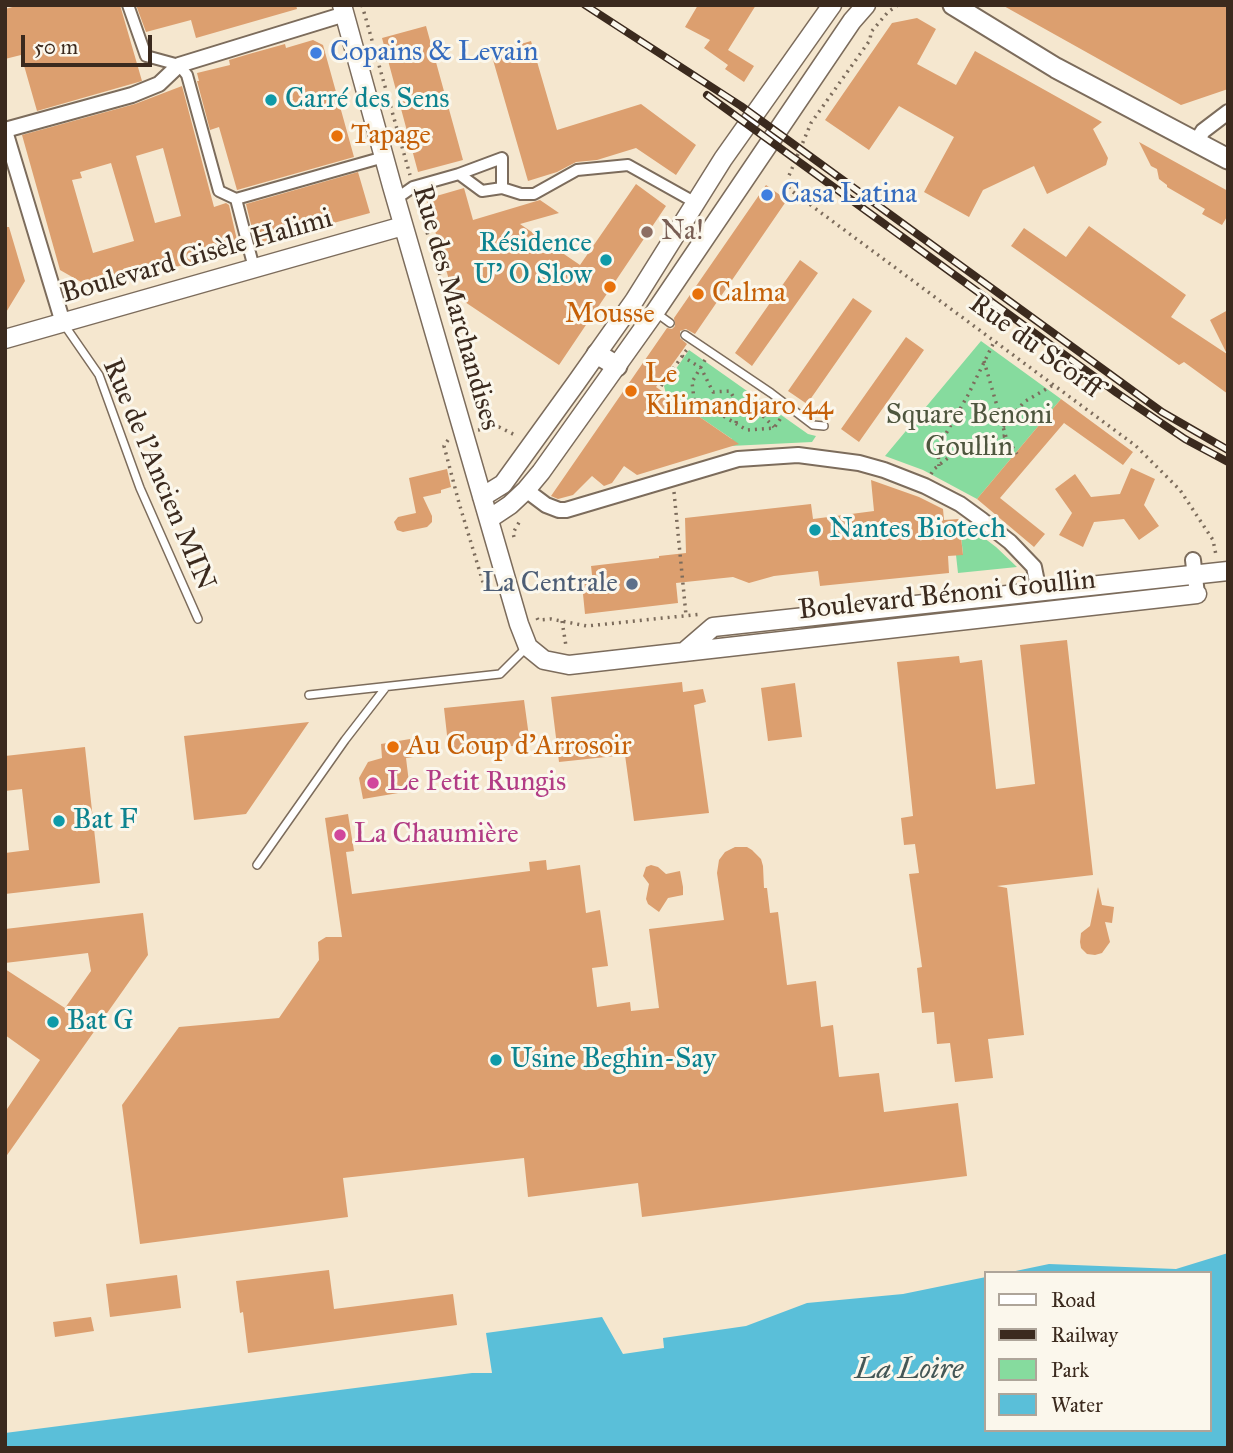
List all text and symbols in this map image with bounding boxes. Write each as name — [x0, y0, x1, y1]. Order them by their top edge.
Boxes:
scale bar — [24, 21, 156, 65]
text: 50 m — [34, 34, 78, 60]
place label: Copains & Levain — [330, 36, 538, 70]
marker: Copains & Levain — [308, 45, 324, 61]
place label: Carré des Sens — [285, 83, 450, 117]
marker: Carré des Sens — [263, 92, 279, 108]
place label: Tapage — [351, 119, 431, 153]
marker: Tapage — [329, 128, 345, 144]
place label: Casa Latina — [781, 178, 917, 212]
street label: Rue des Marchandises — [404, 182, 506, 434]
marker: Casa Latina — [759, 187, 775, 203]
street label: Boulevard Gisèle Halimi — [58, 202, 336, 312]
place label: Na! — [661, 215, 704, 249]
marker: Na! — [639, 224, 655, 240]
place label: Résidence U’ O Slow — [473, 227, 592, 293]
marker: Résidence U’ O Slow — [598, 252, 614, 268]
place label: Calma — [712, 277, 786, 311]
marker: Mousse — [602, 279, 618, 295]
marker: Calma — [690, 286, 706, 302]
street label: Rue du Scorff — [962, 287, 1108, 407]
place label: Mousse — [565, 298, 655, 332]
street label: Rue de l'Ancien MIN — [94, 354, 222, 596]
place label: Le Kilimandjaro 44 — [645, 358, 833, 424]
marker: Le Kilimandjaro 44 — [623, 383, 639, 399]
park label: Square Benoni Goullin — [886, 399, 1052, 465]
place label: Nantes Biotech — [829, 513, 1006, 547]
marker: Nantes Biotech — [807, 522, 823, 538]
street label: Boulevard Bénoni Goullin — [797, 564, 1097, 628]
place label: La Centrale — [482, 567, 618, 601]
marker: La Centrale — [624, 576, 640, 592]
place label: Au Coup d'Arrosoir — [407, 730, 631, 764]
marker: Au Coup d'Arrosoir — [385, 739, 401, 755]
place label: Le Petit Rungis — [387, 766, 566, 800]
marker: Le Petit Rungis — [365, 775, 381, 791]
place label: Bat F — [73, 804, 138, 838]
marker: Bat F — [51, 813, 67, 829]
place label: La Chaumière — [354, 818, 519, 852]
marker: La Chaumière — [332, 827, 348, 843]
place label: Bat G — [67, 1005, 134, 1039]
marker: Bat G — [45, 1014, 61, 1030]
place label: Usine Beghin-Say — [510, 1043, 716, 1077]
marker: Usine Beghin-Say — [488, 1052, 504, 1068]
legend — [984, 1271, 1212, 1432]
text: Road — [1051, 1287, 1096, 1313]
text: Railway — [1051, 1322, 1118, 1348]
water label: La Loire — [855, 1353, 963, 1389]
text: Park — [1051, 1357, 1089, 1383]
text: Water — [1051, 1392, 1103, 1418]

